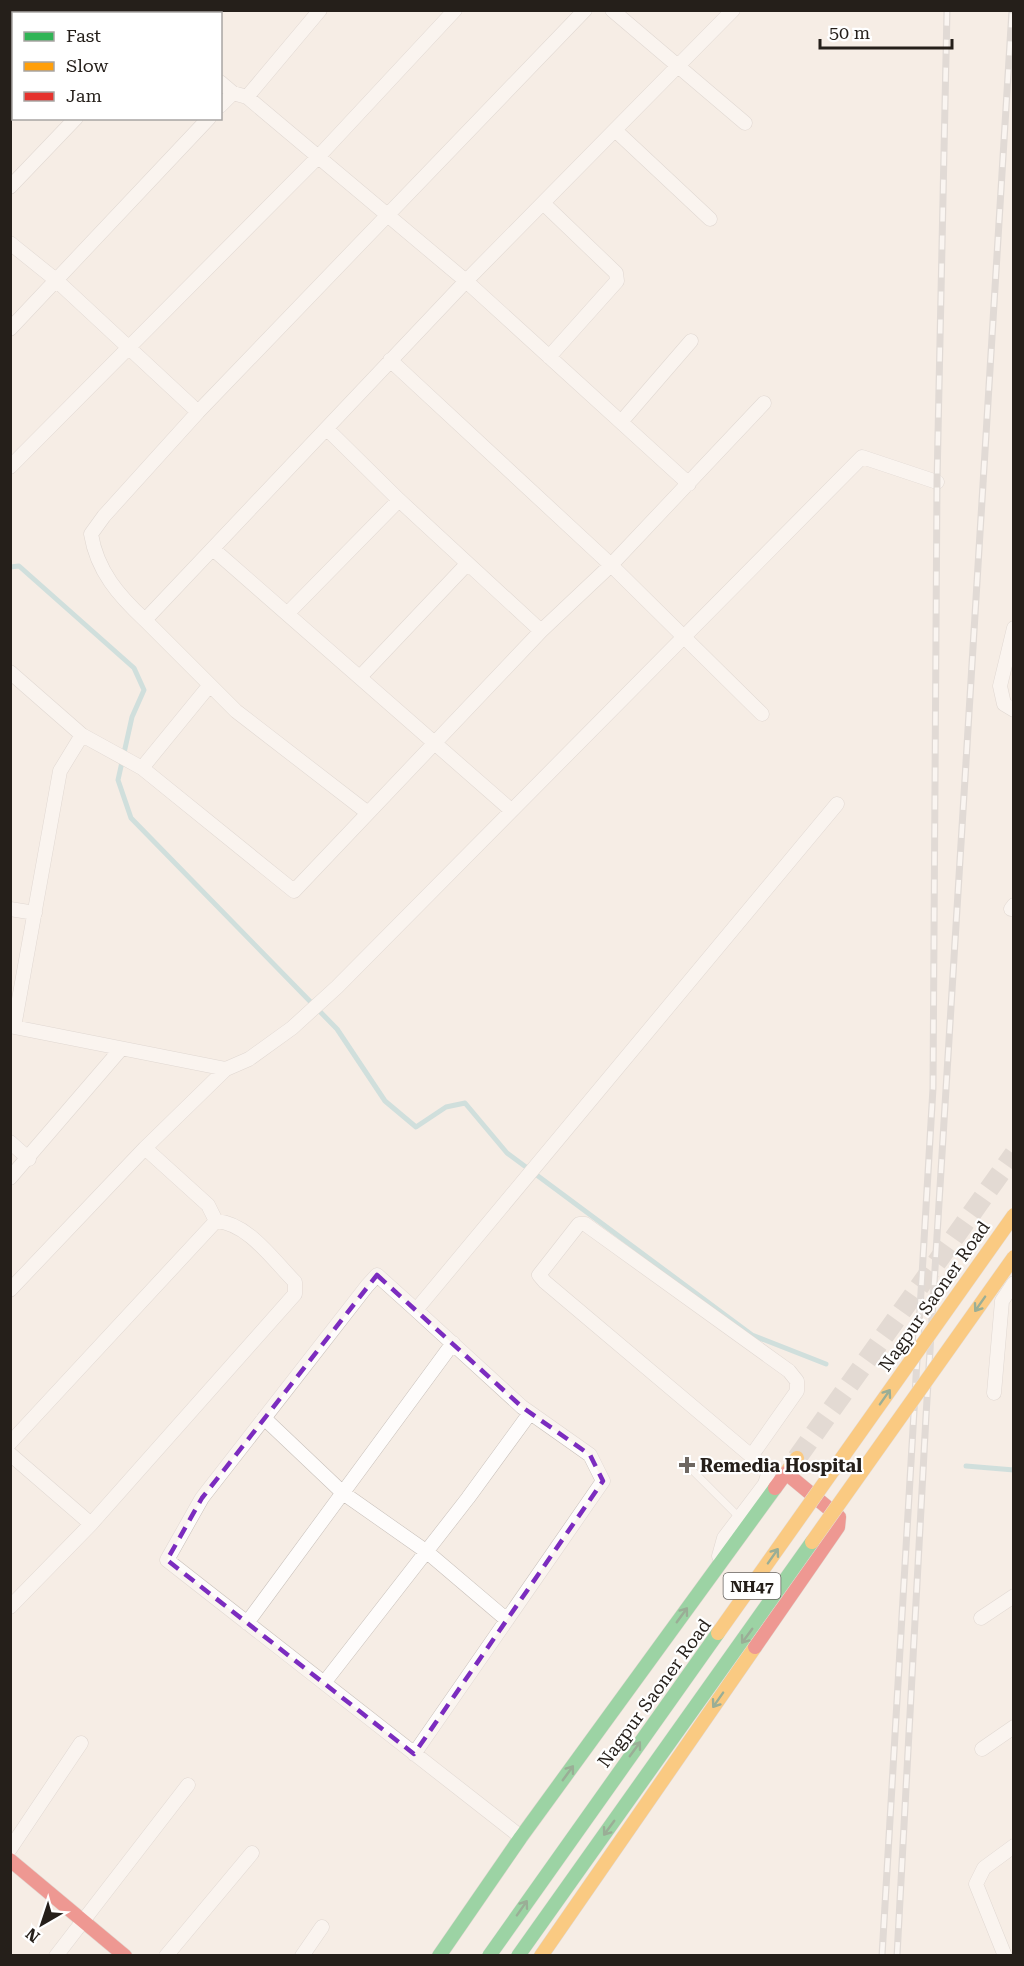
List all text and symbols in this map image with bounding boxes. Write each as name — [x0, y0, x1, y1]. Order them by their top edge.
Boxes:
legend — [12, 12, 222, 120]
scale bar — [820, 12, 952, 50]
text: 50 m — [829, 22, 870, 43]
text: Fast — [66, 25, 101, 46]
text: Slow — [66, 55, 108, 76]
text: Jam — [66, 85, 102, 106]
street label: Nagpur Saoner Road — [874, 1216, 994, 1375]
one-way arrow — [974, 1296, 986, 1312]
one-way arrow — [879, 1389, 892, 1405]
place label: Remedia Hospital — [700, 1455, 862, 1476]
marker: Remedia Hospital — [678, 1456, 696, 1474]
one-way arrow — [767, 1549, 779, 1565]
road number: NH47 — [724, 1573, 780, 1599]
one-way arrow — [676, 1608, 689, 1624]
street label: Nagpur Saoner Road — [593, 1614, 715, 1771]
one-way arrow — [741, 1627, 753, 1643]
one-way arrow — [712, 1692, 724, 1708]
one-way arrow — [629, 1741, 642, 1757]
one-way arrow — [562, 1766, 574, 1782]
one-way arrow — [603, 1820, 615, 1836]
north arrow — [12, 1894, 72, 1954]
one-way arrow — [516, 1900, 528, 1916]
text: N — [22, 1924, 44, 1947]

